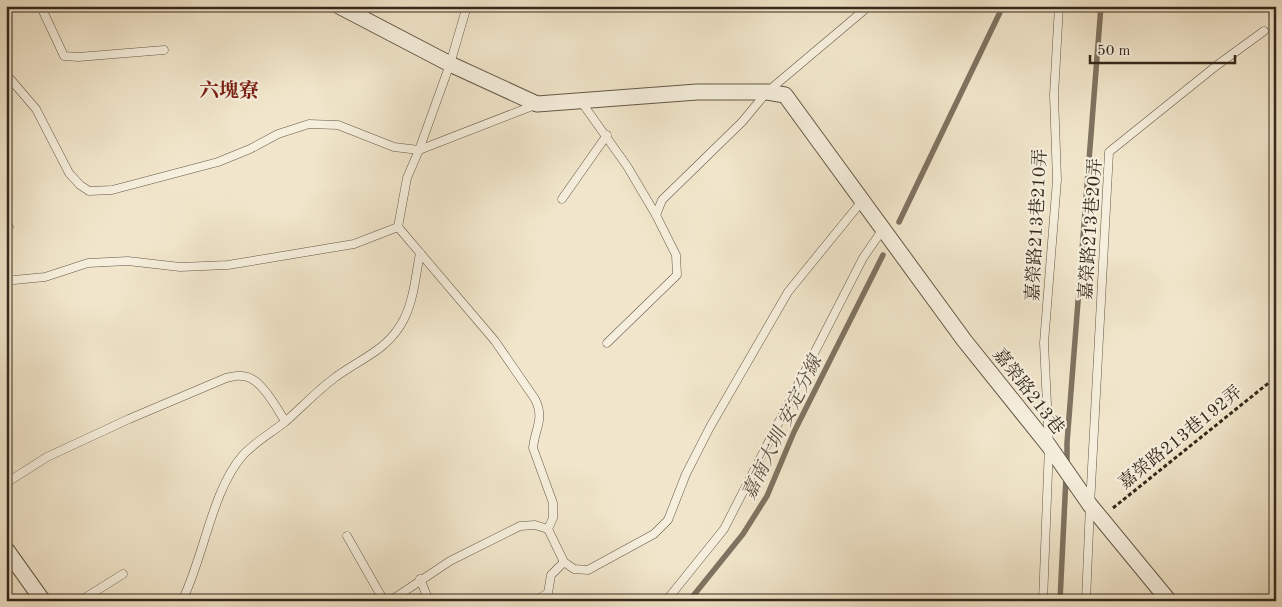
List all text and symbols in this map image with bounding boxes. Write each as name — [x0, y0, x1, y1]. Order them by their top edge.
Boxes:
scale bar — [1090, 32, 1234, 64]
text: 50 m — [1097, 44, 1131, 59]
district label: 六塊寮 — [199, 79, 259, 102]
street label: 嘉榮路213巷210弄 — [1022, 148, 1050, 302]
street label: 嘉榮路213巷20弄 — [1075, 157, 1105, 301]
street label: 嘉榮路213巷 — [989, 344, 1069, 438]
water label: 嘉南大圳 安定分線 — [738, 350, 827, 503]
street label: 嘉榮路213巷192弄 — [1114, 381, 1246, 493]

